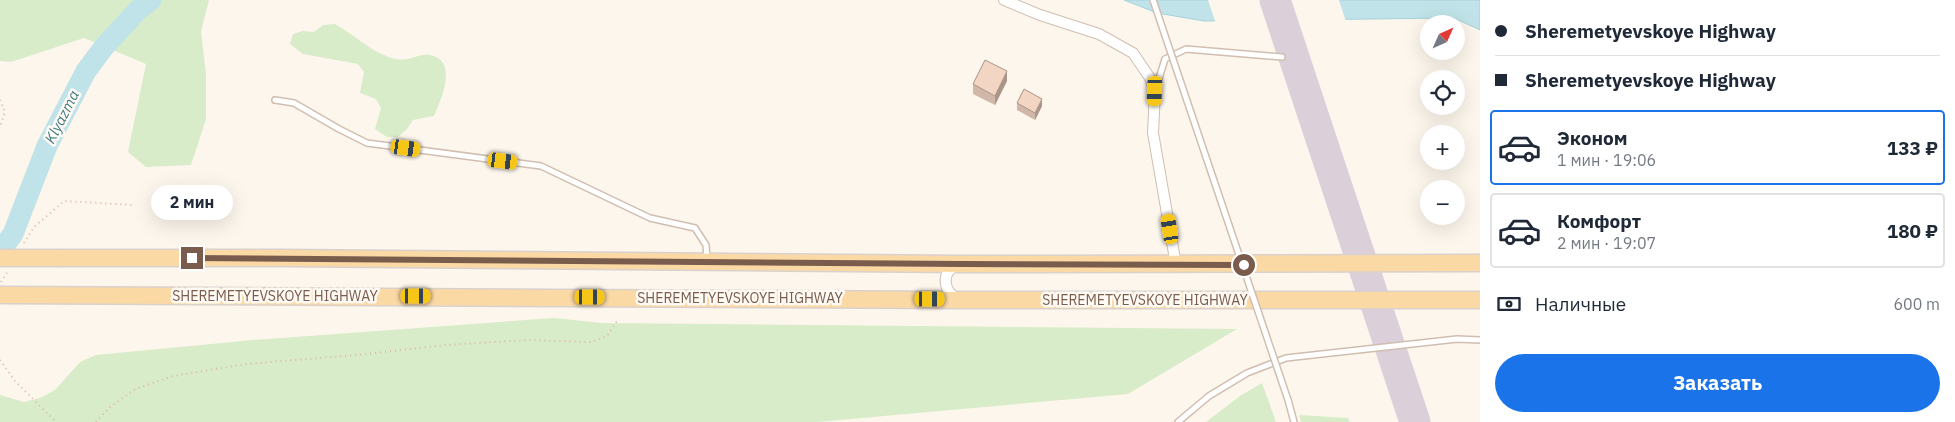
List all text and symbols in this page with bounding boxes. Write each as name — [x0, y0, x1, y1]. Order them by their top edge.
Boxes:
north arrow — [1420, 15, 1465, 60]
map controls — [1420, 15, 1465, 225]
text: Sheremetyevskoye Highway — [1525, 19, 1776, 43]
text: Sheremetyevskoye Highway — [1525, 68, 1776, 92]
button: locate — [1420, 70, 1465, 115]
car — [1146, 76, 1163, 106]
water label: Klyazma — [40, 87, 83, 147]
button: + — [1420, 125, 1465, 170]
icon: car — [1497, 125, 1542, 170]
text: Эконом — [1557, 126, 1628, 150]
text: 133 ₽ — [1887, 136, 1938, 160]
car — [390, 138, 421, 158]
text: 1 мин · 19:06 — [1557, 150, 1656, 170]
car — [487, 152, 518, 170]
button: − — [1420, 180, 1465, 225]
callout: 2 мин — [151, 186, 233, 220]
text: 2 мин — [170, 192, 214, 212]
icon: car — [1497, 208, 1542, 253]
text: Комфорт — [1557, 209, 1641, 233]
car — [1160, 213, 1179, 245]
text: 180 ₽ — [1887, 219, 1938, 243]
text: 2 мин · 19:07 — [1557, 233, 1656, 253]
route end — [181, 247, 203, 269]
route start — [1233, 254, 1255, 276]
street label: SHEREMETYEVSKOYE HIGHWAY — [172, 287, 378, 305]
car — [401, 289, 431, 304]
street label: SHEREMETYEVSKOYE HIGHWAY — [637, 289, 843, 307]
car — [575, 290, 605, 305]
icon: cash — [1495, 290, 1523, 318]
street label: SHEREMETYEVSKOYE HIGHWAY — [1042, 291, 1248, 309]
car — [915, 292, 945, 307]
text: Наличные — [1535, 292, 1626, 316]
text: 600 m — [1893, 294, 1940, 314]
button: Заказать — [1495, 354, 1940, 412]

